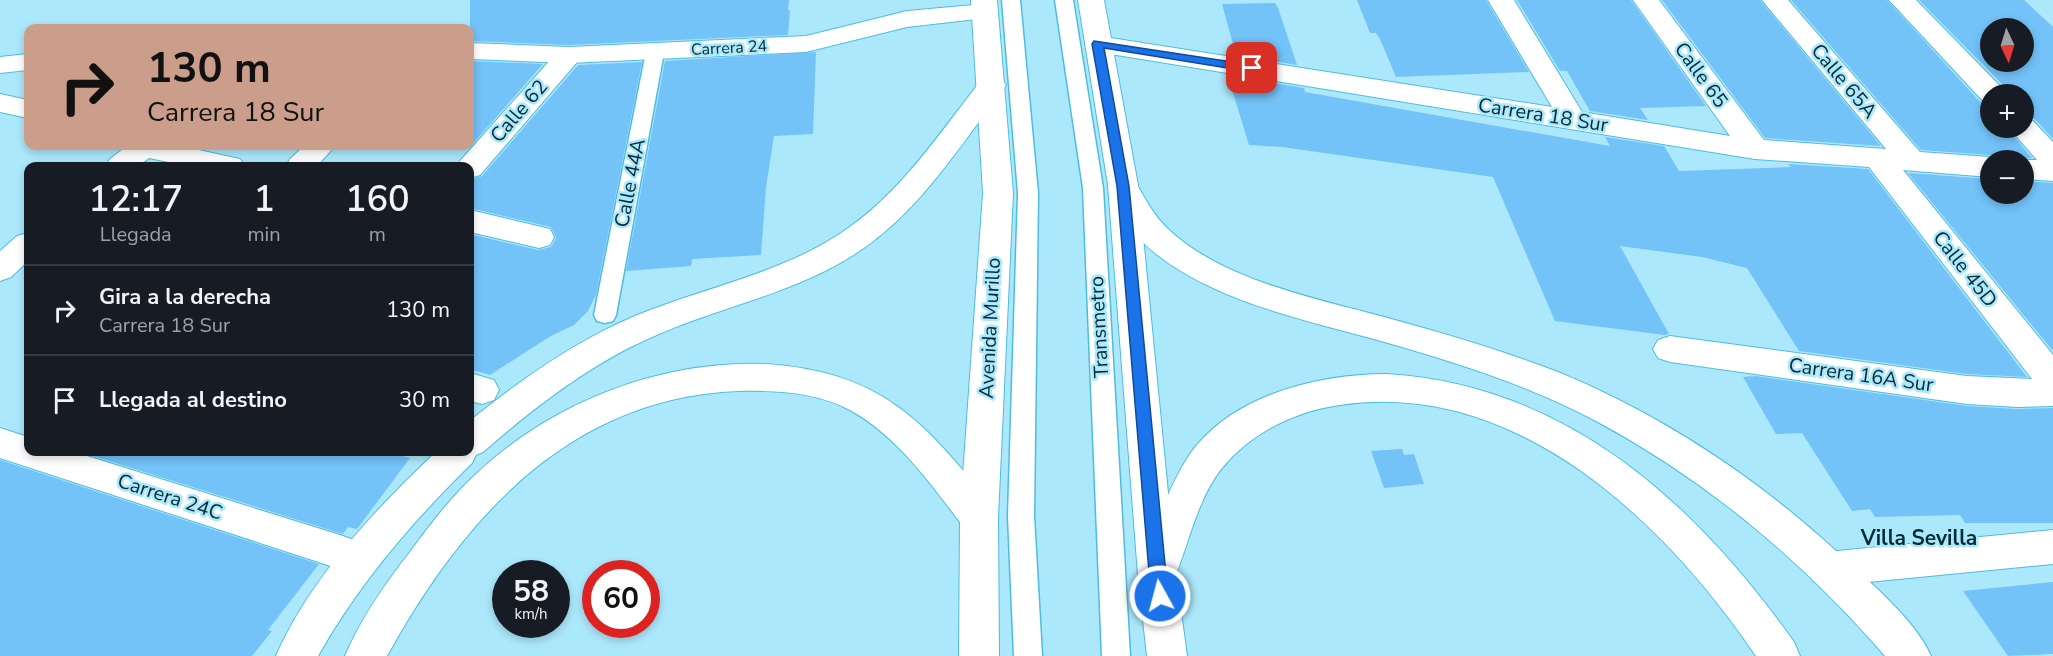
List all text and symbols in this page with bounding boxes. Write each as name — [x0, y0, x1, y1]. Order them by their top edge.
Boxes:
north arrow — [1980, 18, 2034, 72]
map controls — [1980, 18, 2034, 204]
street label: Carrera 24 — [690, 35, 768, 61]
street label: Calle 65 — [1668, 37, 1734, 113]
street label: Calle 65A — [1805, 38, 1883, 124]
text: 130 m — [147, 40, 271, 97]
pin — [1226, 42, 1277, 93]
icon: right — [48, 48, 126, 126]
icon: arrive — [1235, 51, 1268, 84]
street label: Calle 62 — [484, 74, 554, 148]
button: + — [1980, 84, 2034, 138]
street label: Carrera 18 Sur — [1476, 91, 1610, 139]
text: Carrera 18 Sur — [147, 94, 324, 131]
street label: Calle 44A — [608, 136, 652, 230]
button: − — [1980, 150, 2034, 204]
text: 12:17 — [88, 175, 183, 224]
text: 1 — [253, 175, 275, 224]
text: 160 — [345, 175, 410, 224]
text: Llegada — [100, 221, 172, 248]
text: min — [248, 221, 281, 248]
text: m — [369, 221, 386, 248]
street label: Calle 45D — [1927, 225, 2003, 313]
street label: Avenida Murillo — [973, 257, 1007, 399]
street label: Transmetro — [1083, 275, 1115, 379]
text: Gira a la derecha — [99, 282, 271, 312]
icon: right — [48, 294, 81, 327]
text: 130 m — [386, 295, 450, 325]
text: Carrera 18 Sur — [99, 312, 230, 339]
street label: Carrera 16A Sur — [1787, 351, 1935, 399]
icon: arrive — [48, 384, 81, 417]
text: Llegada al destino — [99, 385, 287, 415]
text: 30 m — [399, 385, 450, 415]
street label: Carrera 24C — [114, 467, 226, 527]
district label: Villa Sevilla — [1860, 524, 1977, 552]
speed limit sign: 60 — [582, 560, 660, 638]
position arrow — [1128, 564, 1192, 628]
text: 58 — [513, 571, 549, 612]
text: km/h — [514, 604, 548, 624]

